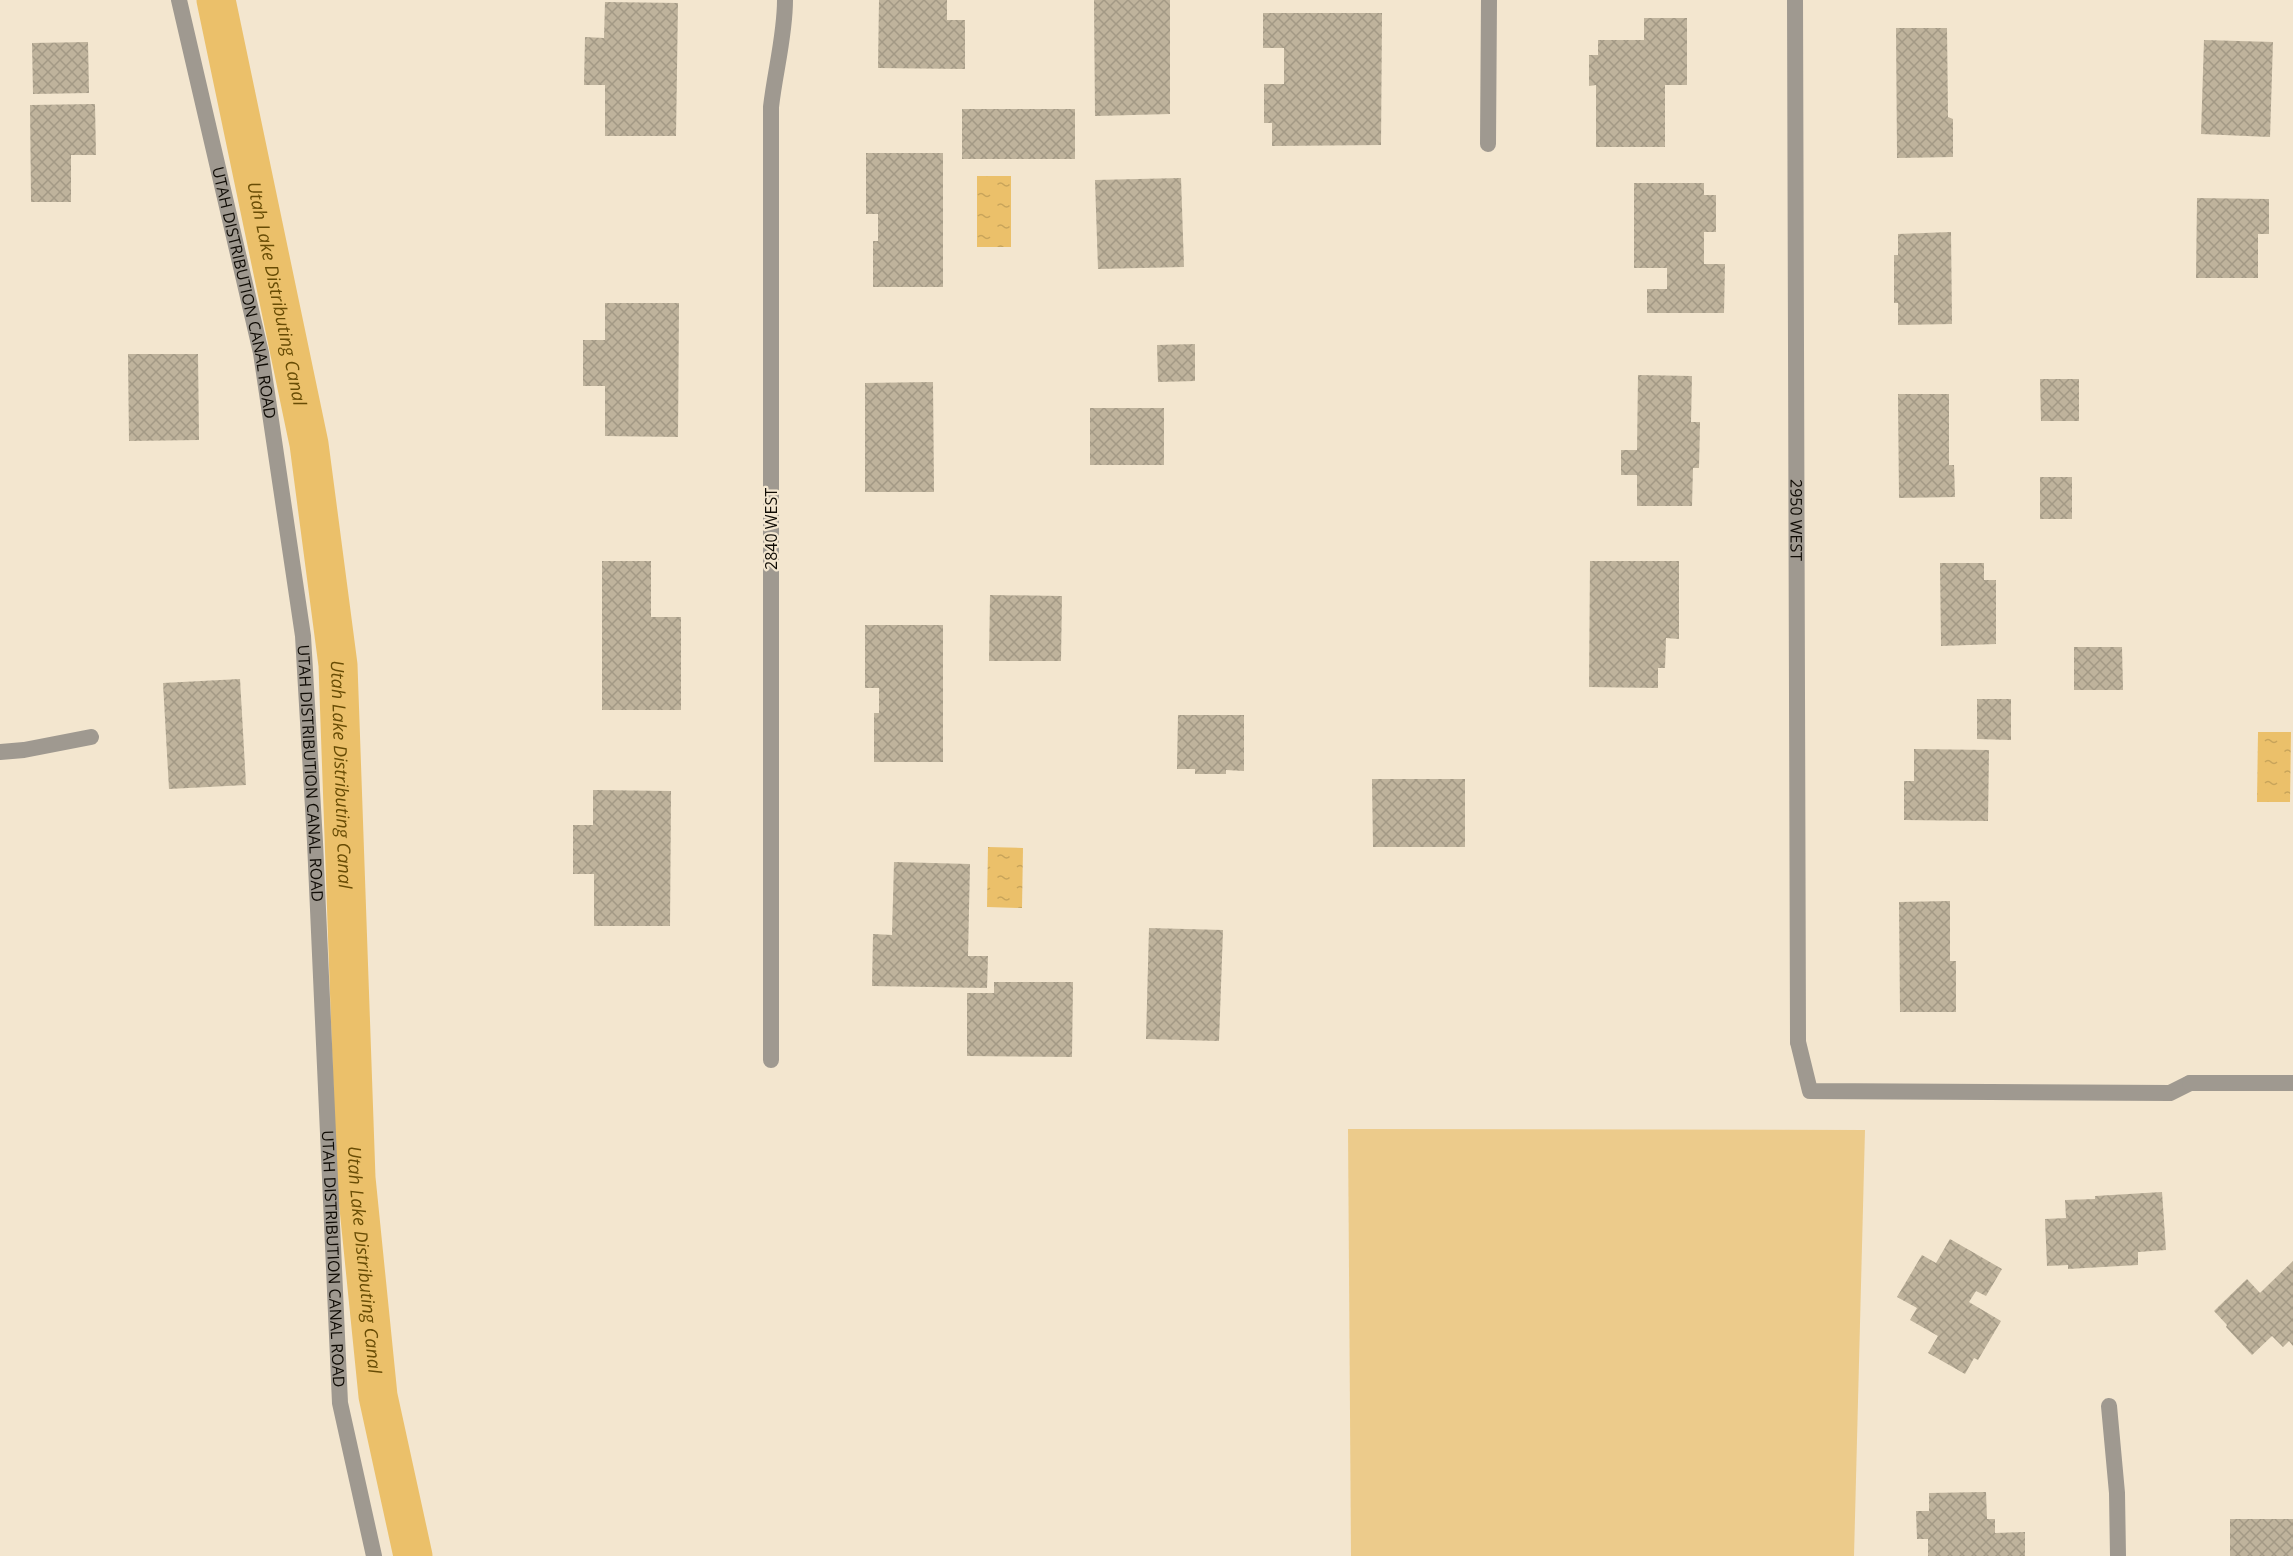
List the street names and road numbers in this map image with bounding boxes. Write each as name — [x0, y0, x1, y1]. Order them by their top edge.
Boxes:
street label: UTAH DISTRIBUTION CANAL ROAD — [207, 164, 282, 420]
street label: 2950 WEST — [1785, 479, 1808, 561]
street label: 2840 WEST — [760, 488, 782, 570]
street label: UTAH DISTRIBUTION CANAL ROAD — [293, 644, 329, 902]
street label: UTAH DISTRIBUTION CANAL ROAD — [317, 1130, 350, 1388]

